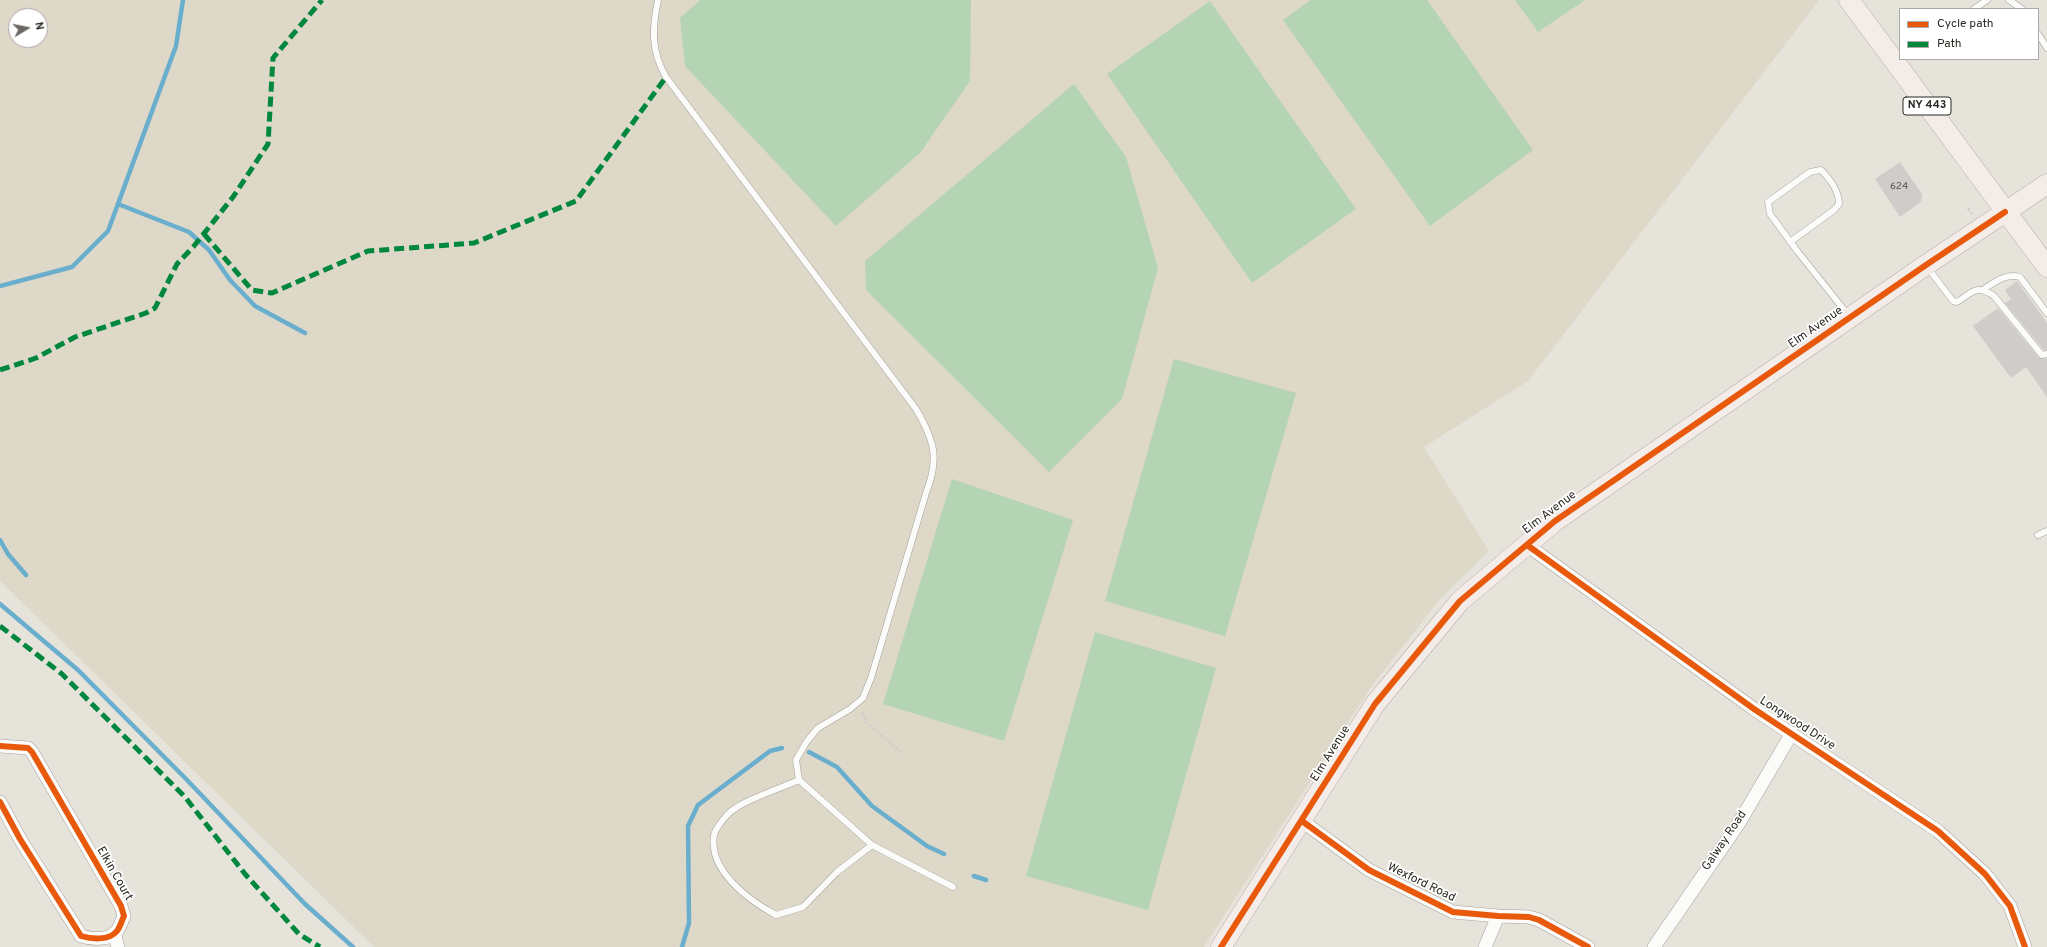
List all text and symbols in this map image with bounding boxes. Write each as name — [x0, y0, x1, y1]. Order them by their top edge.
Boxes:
north arrow — [8, 8, 48, 48]
legend — [1899, 8, 2039, 60]
text: Cycle path — [1937, 16, 1994, 32]
text: N — [31, 21, 46, 31]
text: Path — [1937, 36, 1962, 52]
road number: NY 443 — [1903, 97, 1951, 115]
house number: 624 — [1890, 181, 1908, 193]
street label: Elm Avenue — [1786, 304, 1846, 352]
street label: Elm Avenue — [1520, 488, 1580, 538]
street label: Longwood Drive — [1756, 694, 1838, 754]
street label: Elm Avenue — [1308, 723, 1354, 785]
street label: Galway Road — [1700, 808, 1750, 874]
street label: Elkin Court — [93, 844, 135, 904]
street label: Wexford Road — [1385, 860, 1457, 906]

